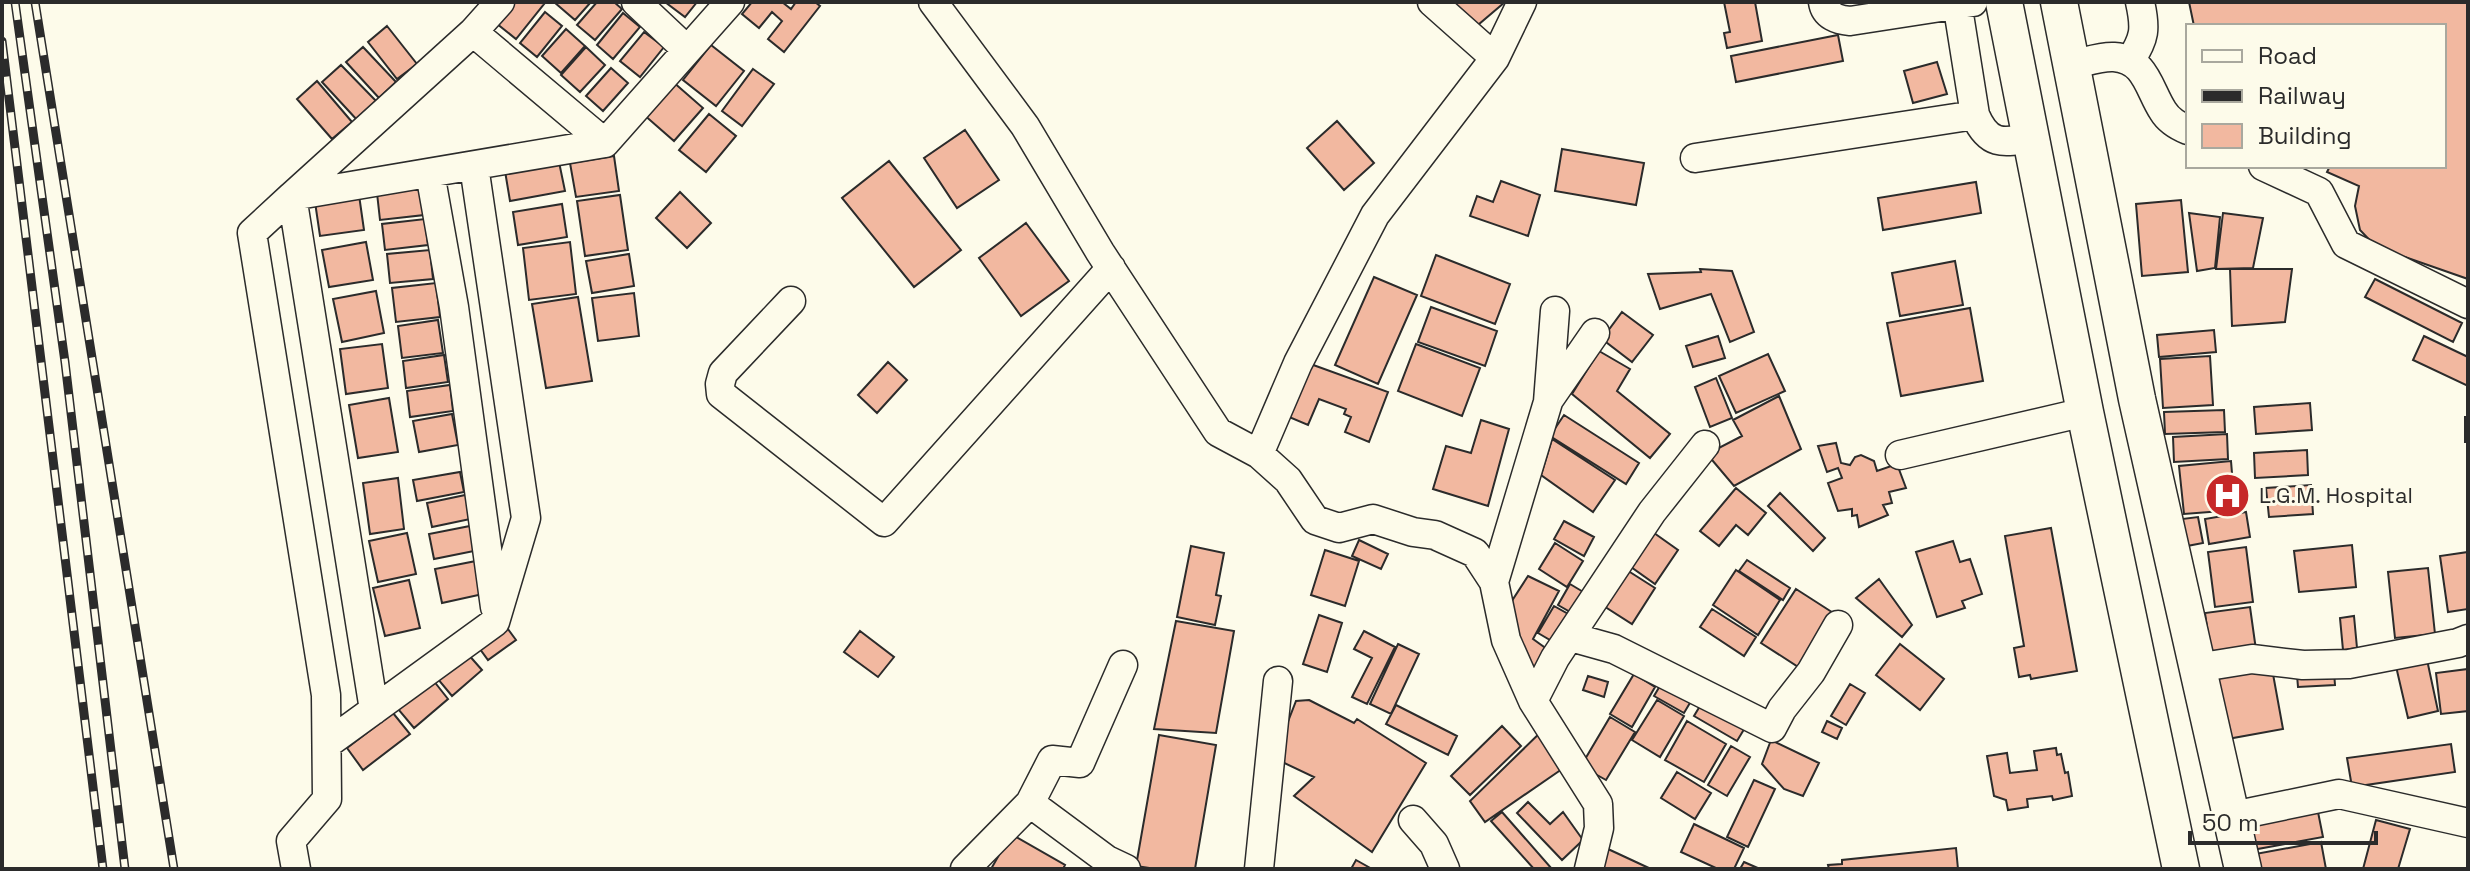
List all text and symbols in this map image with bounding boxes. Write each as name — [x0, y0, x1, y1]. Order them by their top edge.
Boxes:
legend — [2186, 24, 2446, 168]
text: Road — [2258, 40, 2317, 71]
text: Railway — [2258, 80, 2346, 111]
text: Building — [2258, 120, 2352, 151]
hospital icon: L.G.M. Hospital — [2204, 471, 2252, 519]
place label: L.G.M. Hospital — [2259, 481, 2413, 509]
scale bar — [2190, 795, 2376, 845]
text: 50 m — [2202, 807, 2259, 838]

